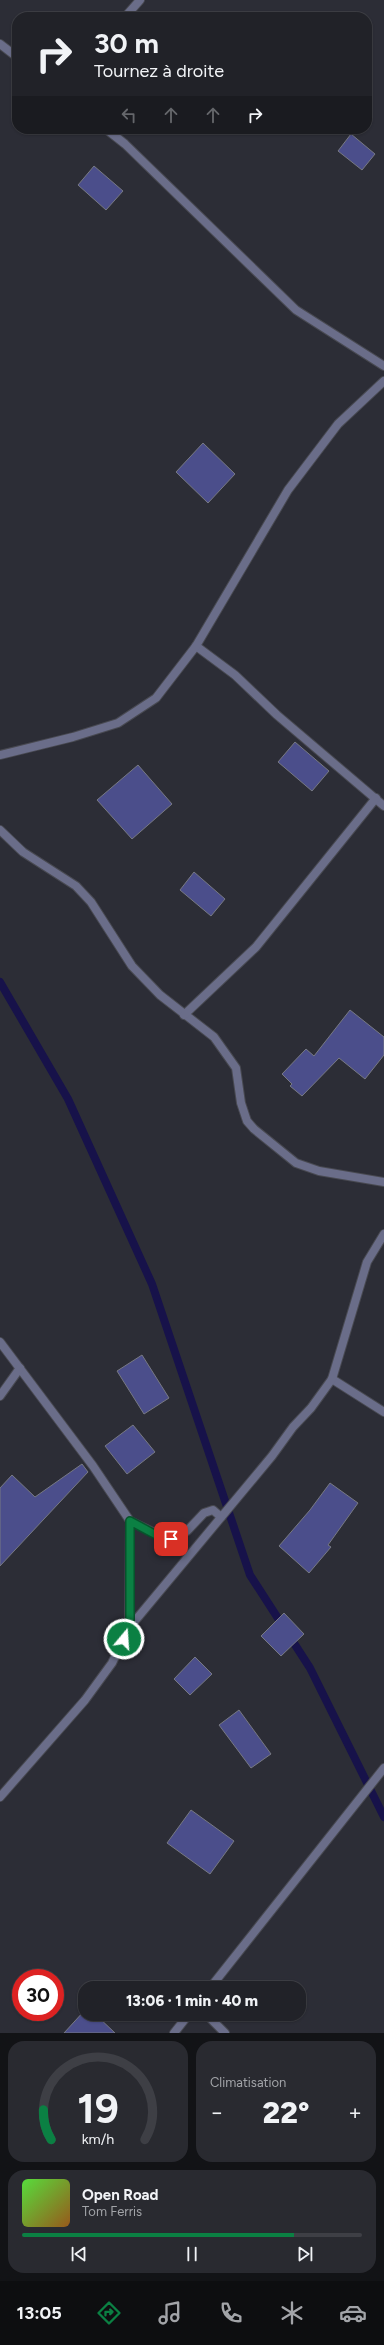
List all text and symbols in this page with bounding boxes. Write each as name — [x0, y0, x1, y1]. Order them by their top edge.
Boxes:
text: 30 m — [94, 26, 159, 60]
icon: right — [28, 28, 80, 80]
text: Tournez à droite — [94, 60, 224, 82]
icon: left — [118, 104, 140, 126]
icon: ahead — [160, 104, 182, 126]
icon: ahead — [202, 104, 224, 126]
icon: right — [244, 104, 266, 126]
pin — [154, 1522, 188, 1556]
icon: arrive — [160, 1528, 182, 1550]
position arrow — [103, 1618, 145, 1660]
speed limit sign: 30 — [12, 1969, 64, 2021]
text: 13:06 · 1 min · 40 m — [126, 1992, 258, 2010]
text: Climatisation — [210, 2075, 286, 2090]
text: 19 — [77, 2082, 119, 2132]
text: 22° — [263, 2094, 309, 2131]
text: − — [210, 2099, 224, 2126]
text: + — [348, 2099, 362, 2126]
text: km/h — [82, 2129, 114, 2147]
text: Open Road — [82, 2186, 159, 2204]
text: Tom Ferris — [82, 2204, 142, 2219]
icon: previous — [68, 2243, 90, 2265]
icon: pause — [181, 2243, 203, 2265]
icon: next — [294, 2243, 316, 2265]
icon: directions — [95, 2299, 123, 2327]
icon: music — [156, 2299, 184, 2327]
icon: phone — [217, 2299, 245, 2327]
icon: climate — [278, 2299, 306, 2327]
icon: car — [339, 2299, 367, 2327]
text: 13:05 — [17, 2302, 62, 2324]

